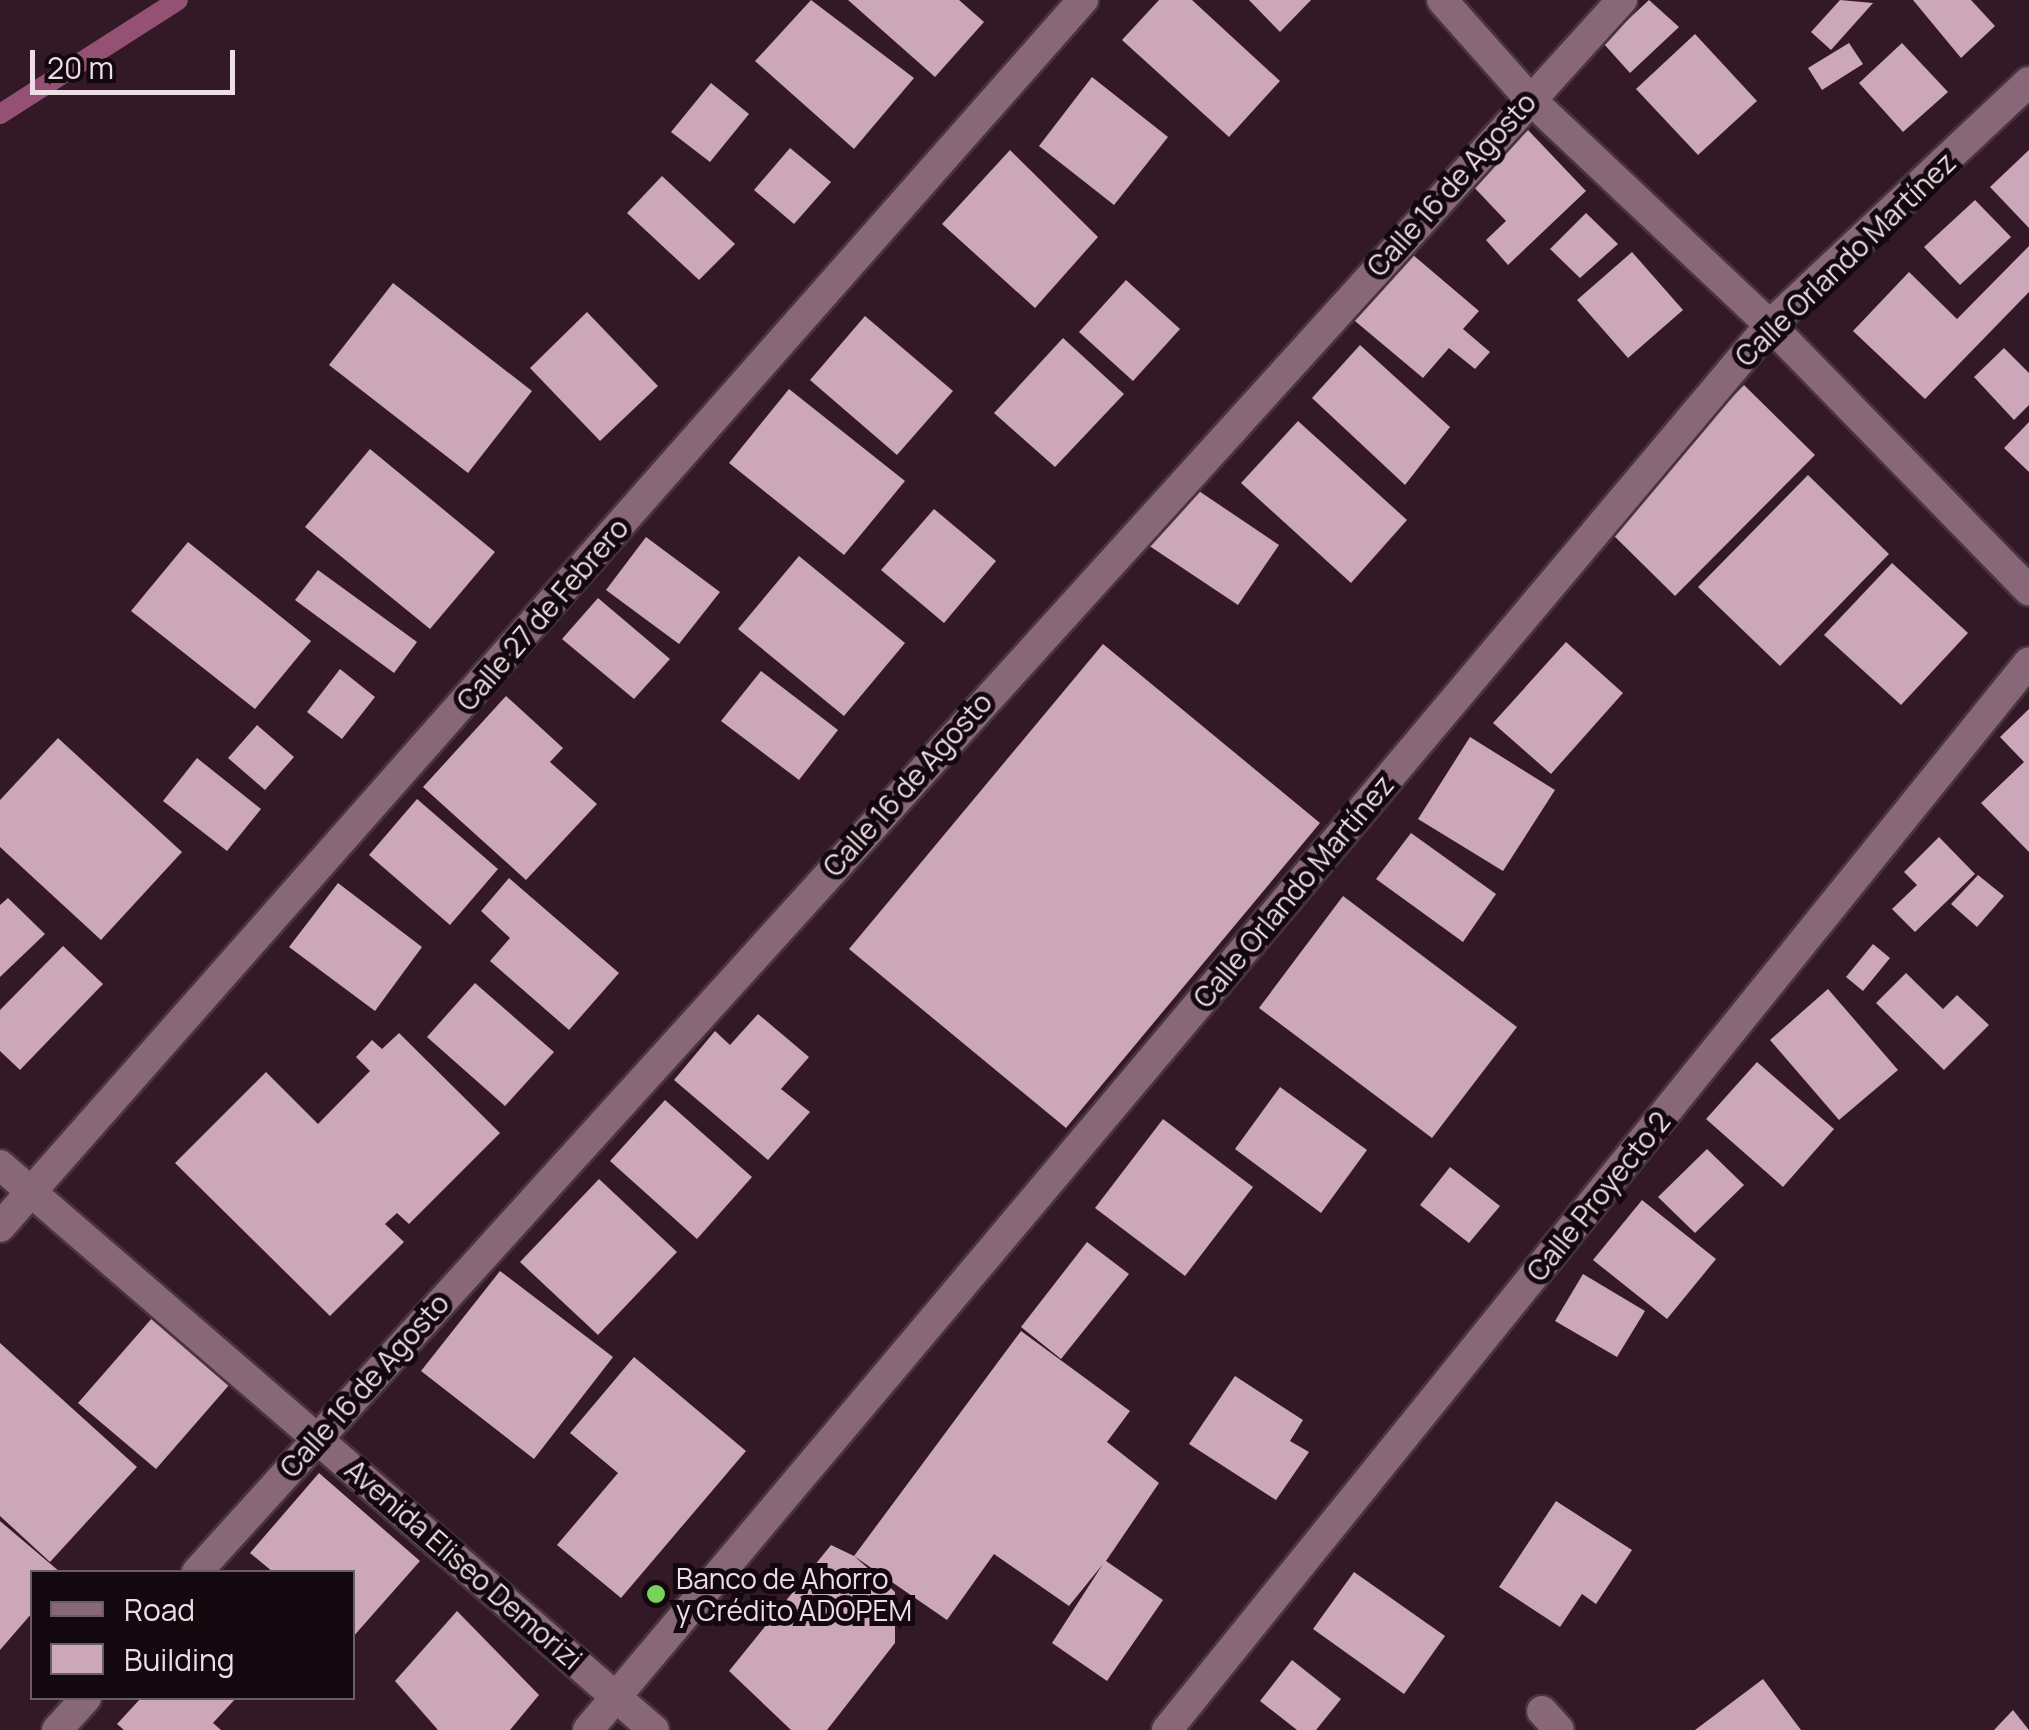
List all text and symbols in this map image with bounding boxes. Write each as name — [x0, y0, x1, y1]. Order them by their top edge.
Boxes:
scale bar — [35, 30, 240, 92]
text: 20 m — [47, 47, 114, 88]
street label: Calle 16 de Agosto — [1360, 85, 1542, 283]
street label: Calle Orlando Martínez — [1728, 145, 1962, 373]
street label: Calle 27 de Febrero — [449, 511, 635, 717]
street label: Calle 16 de Agosto — [816, 685, 998, 883]
street label: Calle Orlando Martínez — [1186, 768, 1400, 1014]
street label: Calle Proyecto 2 — [1519, 1105, 1677, 1287]
street label: Calle 16 de Agosto — [273, 1286, 455, 1484]
street label: Avenida Eliseo Demorizi — [339, 1452, 589, 1676]
place label: Banco de Ahorro y Crédito ADOPEM — [676, 1561, 912, 1627]
legend — [30, 1570, 355, 1700]
marker: Banco de Ahorro y Crédito ADOPEM — [645, 1583, 667, 1605]
text: Road — [124, 1589, 195, 1630]
text: Building — [124, 1639, 235, 1680]

